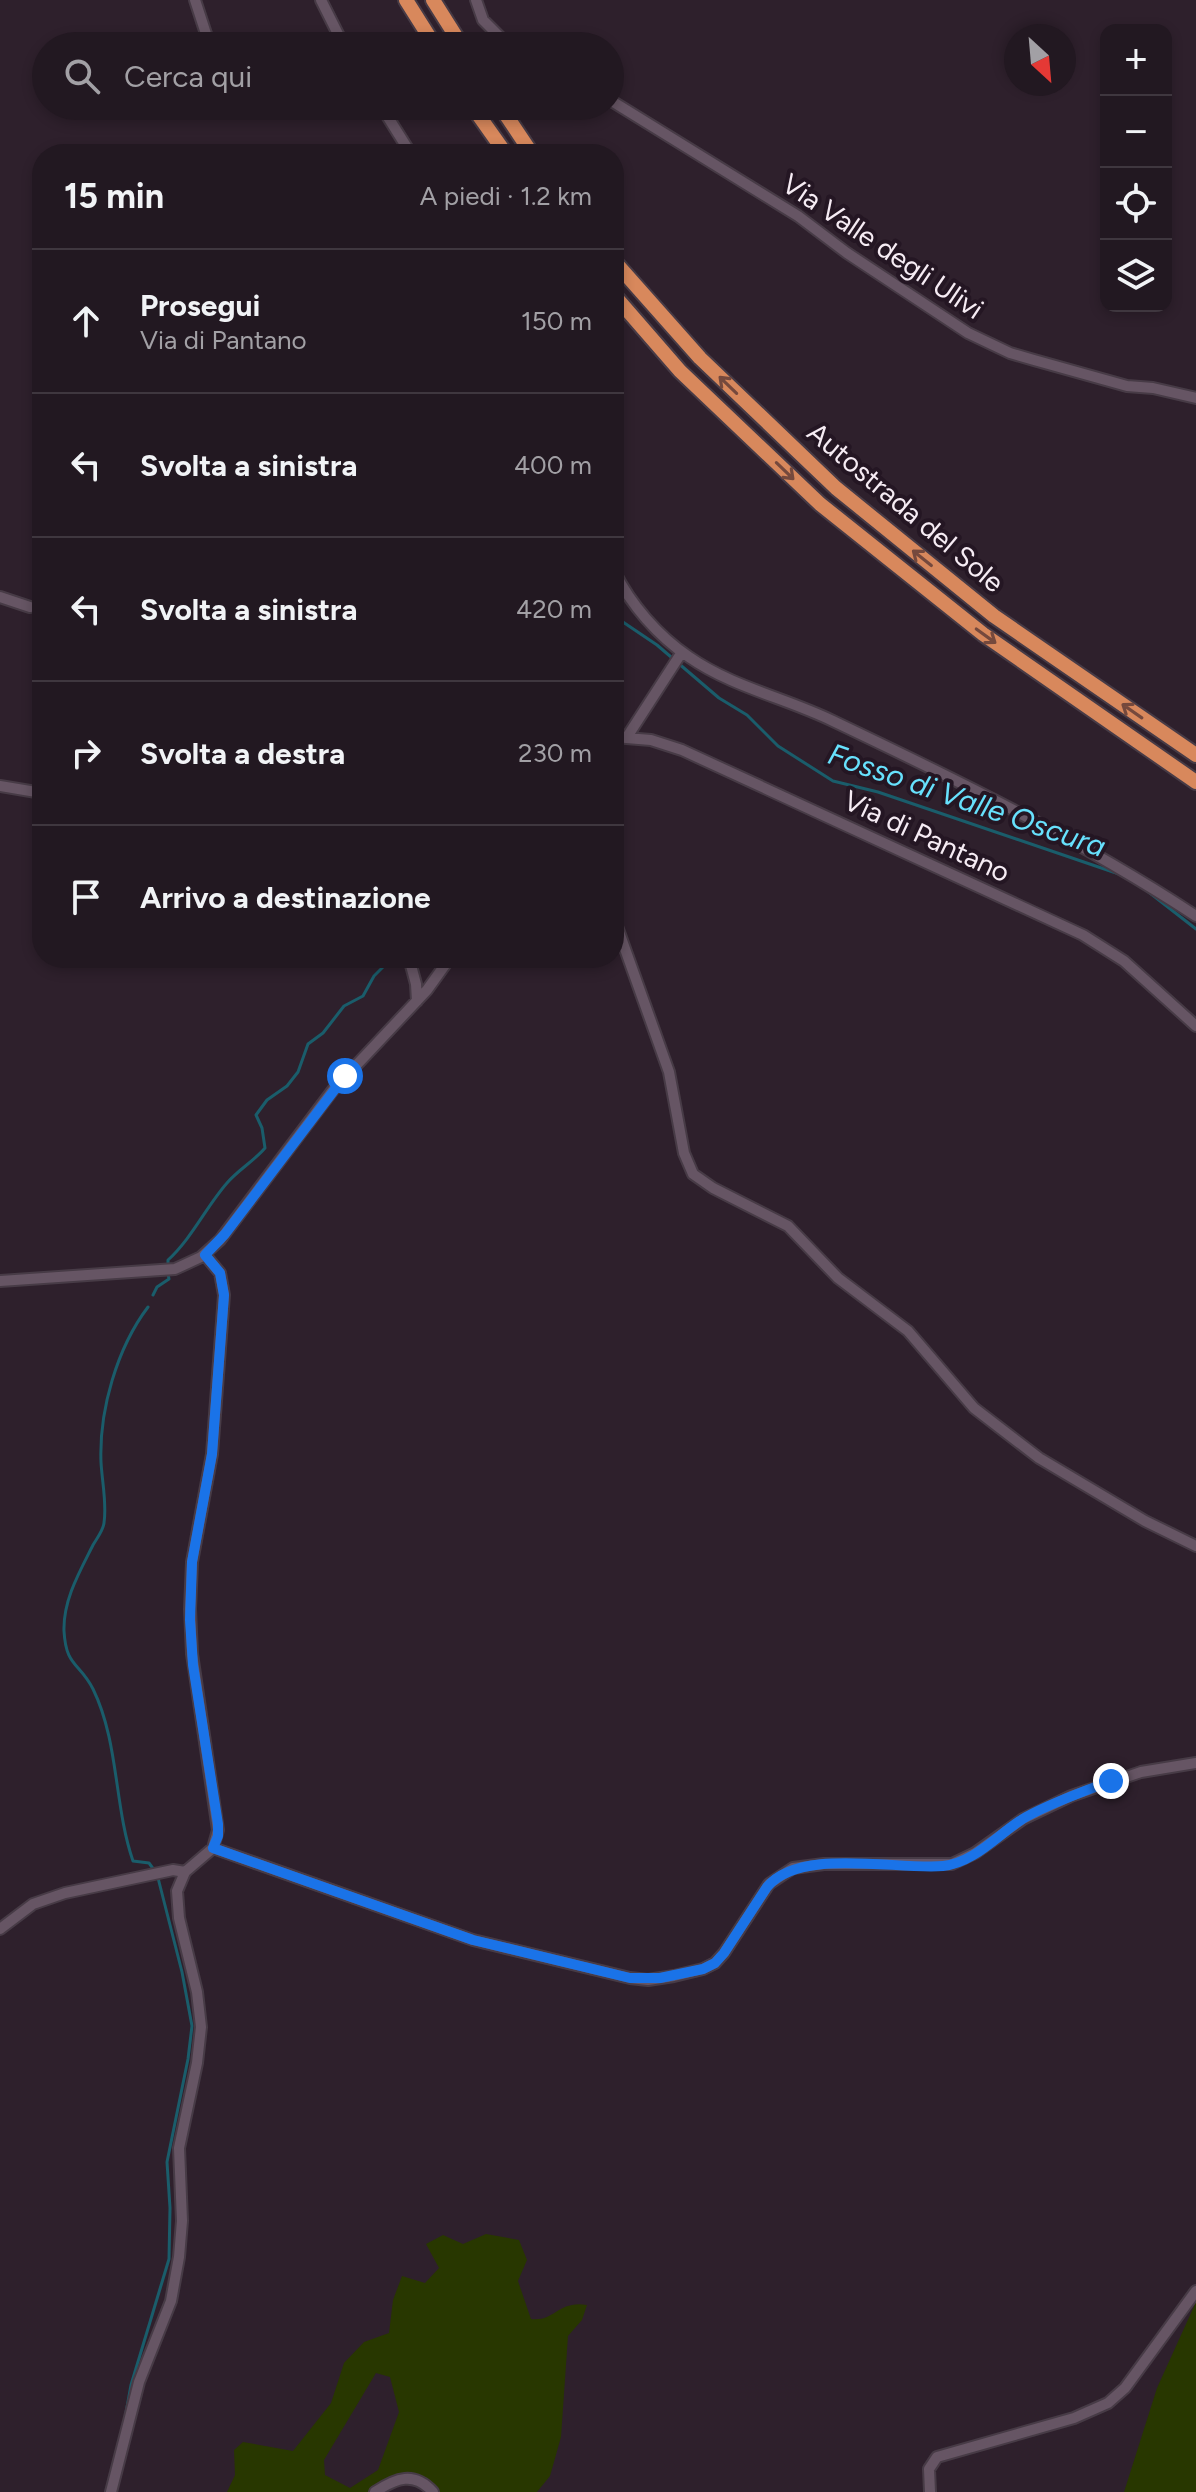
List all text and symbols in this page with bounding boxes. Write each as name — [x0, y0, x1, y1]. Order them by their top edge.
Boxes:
north arrow — [1004, 24, 1076, 96]
map controls — [1100, 24, 1172, 312]
button: + — [1100, 24, 1172, 96]
search box — [32, 32, 624, 120]
icon: search — [60, 54, 104, 98]
text: Cerca qui — [124, 58, 252, 95]
button: − — [1100, 96, 1172, 168]
street label: Via Valle degli Ulivi — [776, 166, 990, 326]
button: locate — [1100, 168, 1172, 240]
text: 15 min — [64, 176, 164, 217]
text: A piedi · 1.2 km — [420, 180, 592, 212]
button: layers — [1100, 240, 1172, 312]
text: Prosegui — [140, 287, 260, 324]
icon: ahead — [64, 299, 108, 343]
text: 150 m — [521, 305, 592, 337]
text: Via di Pantano — [140, 324, 307, 356]
one-way arrow — [718, 375, 738, 394]
street label: Autostrada del Sole — [801, 415, 1011, 599]
icon: left — [64, 443, 108, 487]
text: Svolta a sinistra — [140, 447, 357, 484]
text: 400 m — [514, 449, 592, 481]
one-way arrow — [775, 461, 794, 480]
one-way arrow — [912, 549, 933, 567]
icon: left — [64, 587, 108, 631]
text: Svolta a sinistra — [140, 591, 357, 628]
text: 420 m — [516, 593, 592, 625]
one-way arrow — [975, 627, 996, 644]
one-way arrow — [1121, 703, 1143, 719]
icon: right — [64, 731, 108, 775]
text: Svolta a destra — [140, 735, 345, 772]
water label: Fosso di Valle Oscura — [823, 735, 1111, 865]
text: 230 m — [518, 737, 592, 769]
street label: Via di Pantano — [839, 783, 1015, 889]
icon: arrive — [64, 875, 108, 919]
text: Arrivo a destinazione — [140, 879, 431, 916]
route start — [327, 1058, 363, 1094]
route end — [1093, 1763, 1129, 1799]

